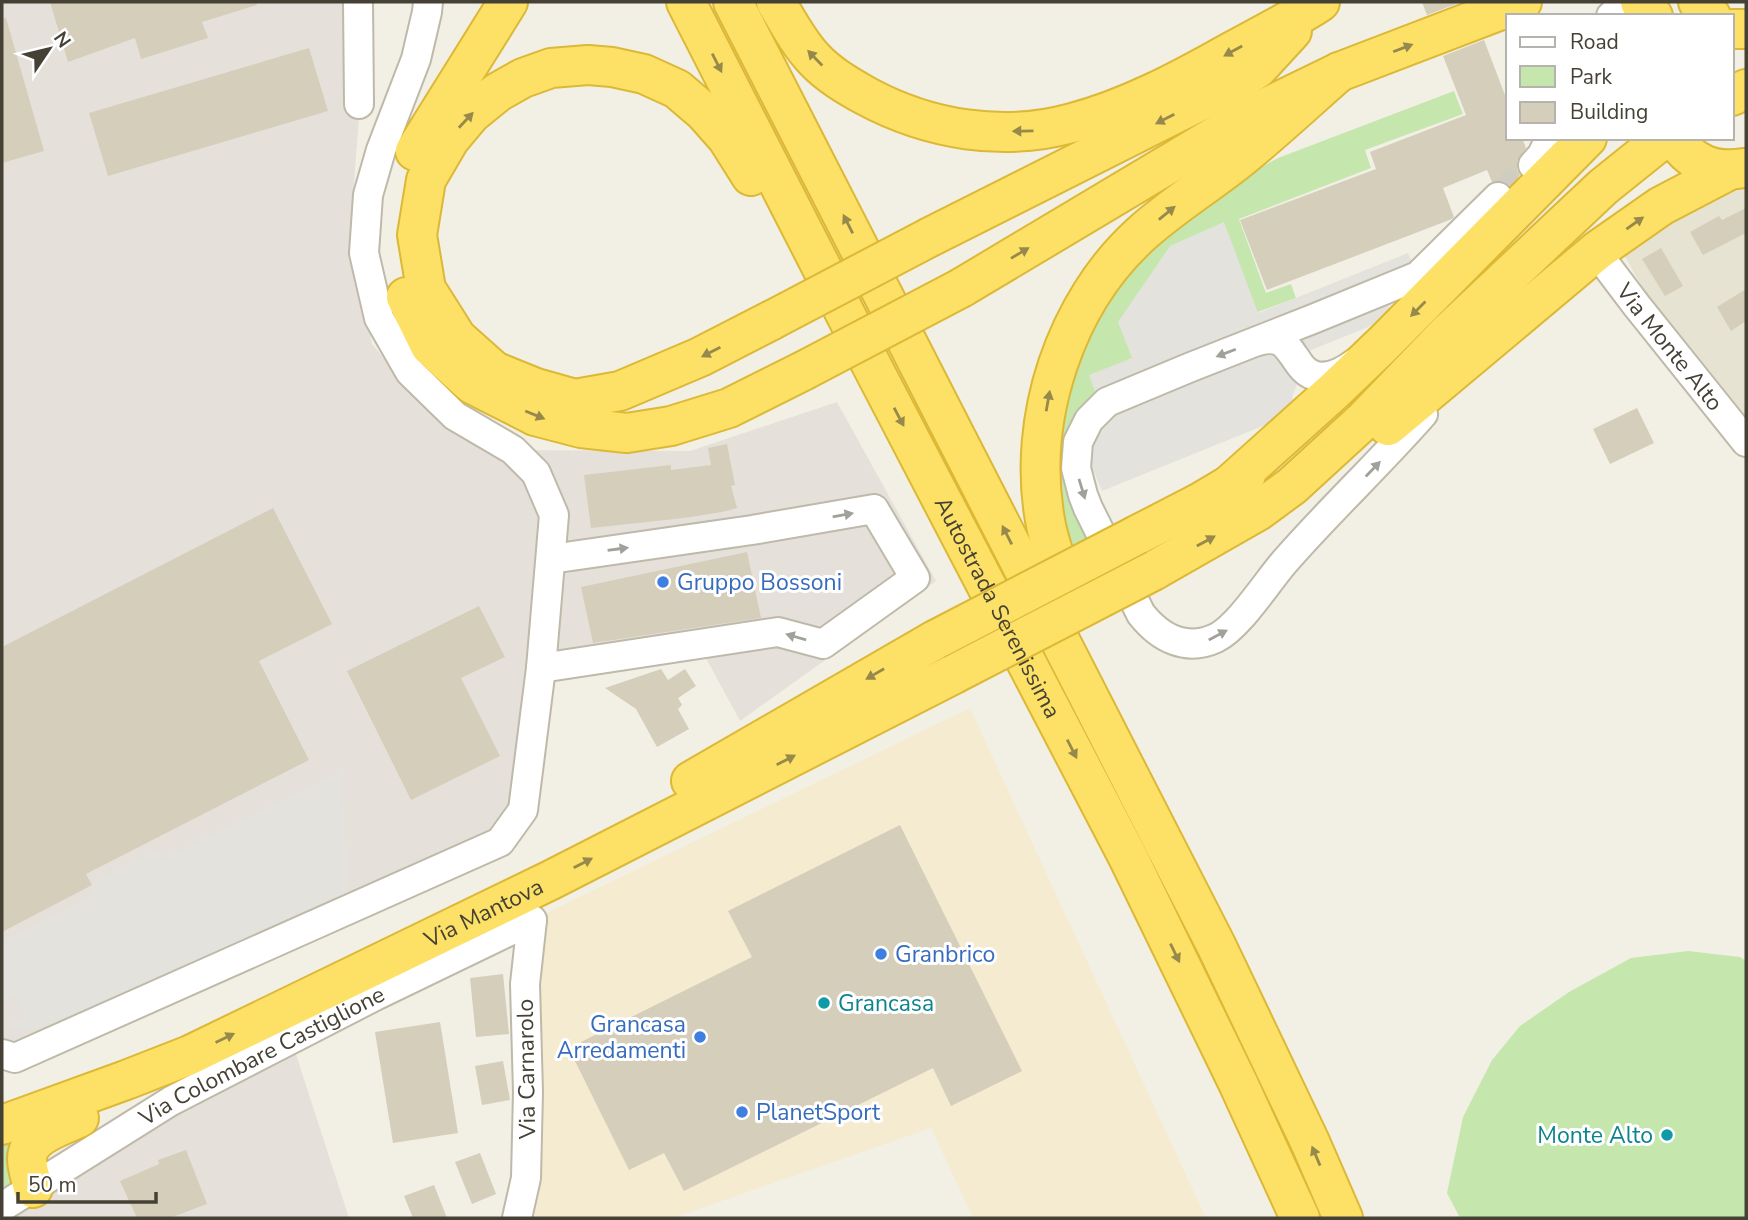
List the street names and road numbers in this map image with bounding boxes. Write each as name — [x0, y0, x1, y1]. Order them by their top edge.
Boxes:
street label: Via Monte Alto — [1609, 276, 1730, 418]
street label: Autostrada Serenissima — [927, 491, 1068, 724]
street label: Via Mantova — [418, 871, 549, 956]
street label: Via Colombare Castiglione — [132, 979, 390, 1134]
street label: Via Carnarolo — [510, 999, 543, 1140]

